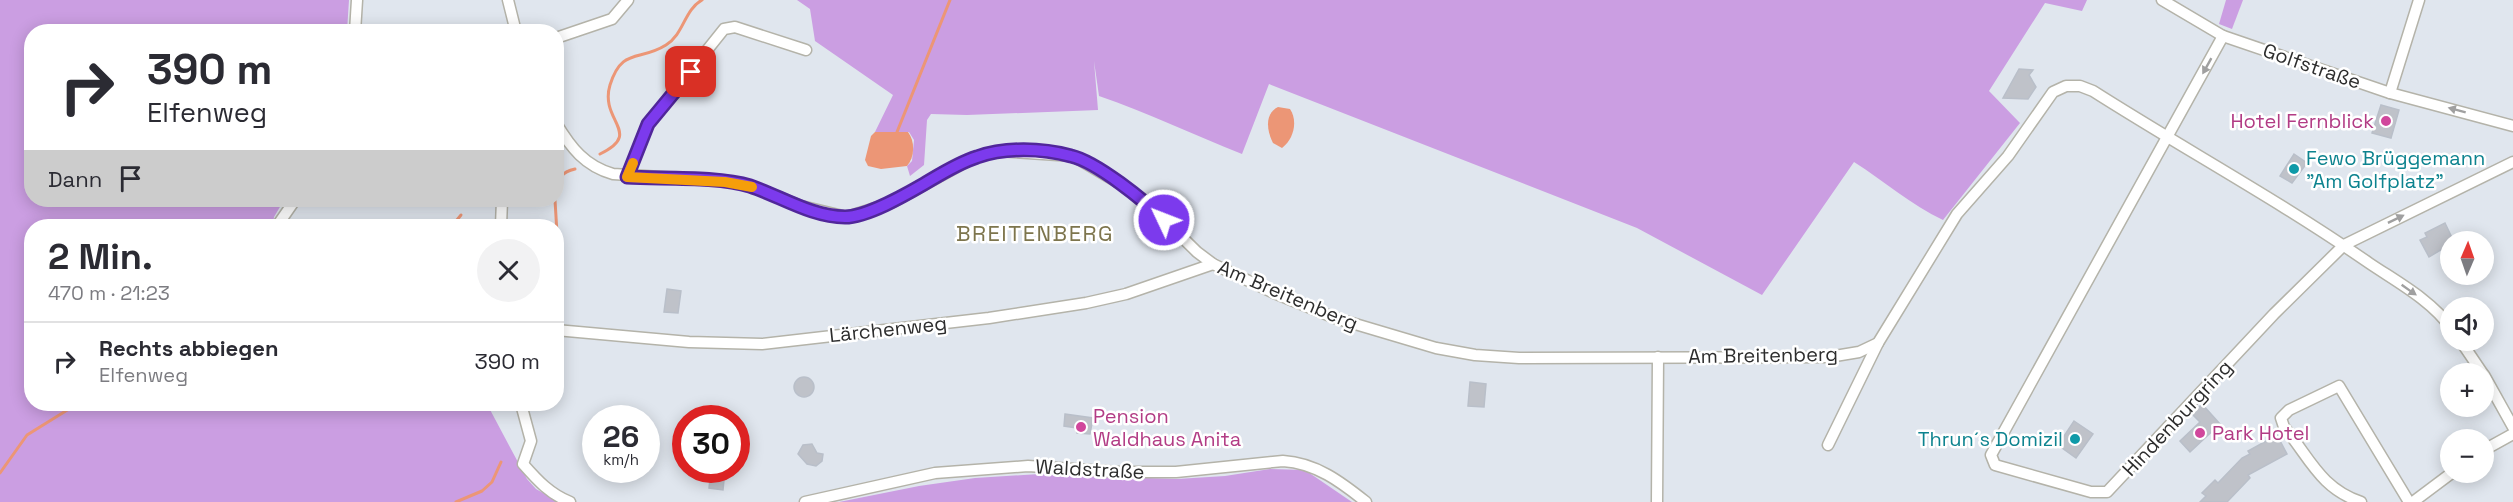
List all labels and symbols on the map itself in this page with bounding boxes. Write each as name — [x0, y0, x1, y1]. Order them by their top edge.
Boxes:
street label: Golfstraße — [2260, 37, 2364, 95]
pin — [665, 46, 716, 97]
one-way arrow — [2201, 58, 2212, 74]
one-way arrow — [2447, 105, 2465, 114]
place label: Hotel Fernblick — [2230, 108, 2374, 134]
marker: Hotel Fernblick — [2379, 114, 2393, 128]
place label: Fewo Brüggemann "Am Golfplatz" — [2306, 145, 2485, 194]
marker: Fewo Brüggemann "Am Golfplatz" — [2287, 162, 2301, 176]
position arrow — [1132, 188, 1196, 252]
one-way arrow — [2388, 214, 2405, 224]
district label: BREITENBERG — [956, 219, 1114, 247]
north arrow — [2440, 231, 2494, 285]
street label: Am Breitenberg — [1214, 254, 1362, 336]
one-way arrow — [2401, 284, 2417, 295]
street label: Lärchenweg — [828, 310, 948, 348]
street label: Am Breitenberg — [1688, 341, 1838, 369]
street label: Hindenburgring — [2116, 354, 2238, 482]
place label: Pension Waldhaus Anita — [1093, 403, 1241, 452]
speed limit sign: 30 — [672, 405, 750, 483]
marker: Pension Waldhaus Anita — [1074, 420, 1088, 434]
place label: Park Hotel — [2212, 420, 2309, 446]
place label: Thrun´s Domizil — [1918, 426, 2063, 452]
marker: Park Hotel — [2193, 426, 2207, 440]
marker: Thrun´s Domizil — [2068, 432, 2082, 446]
street label: Waldstraße — [1035, 453, 1145, 485]

